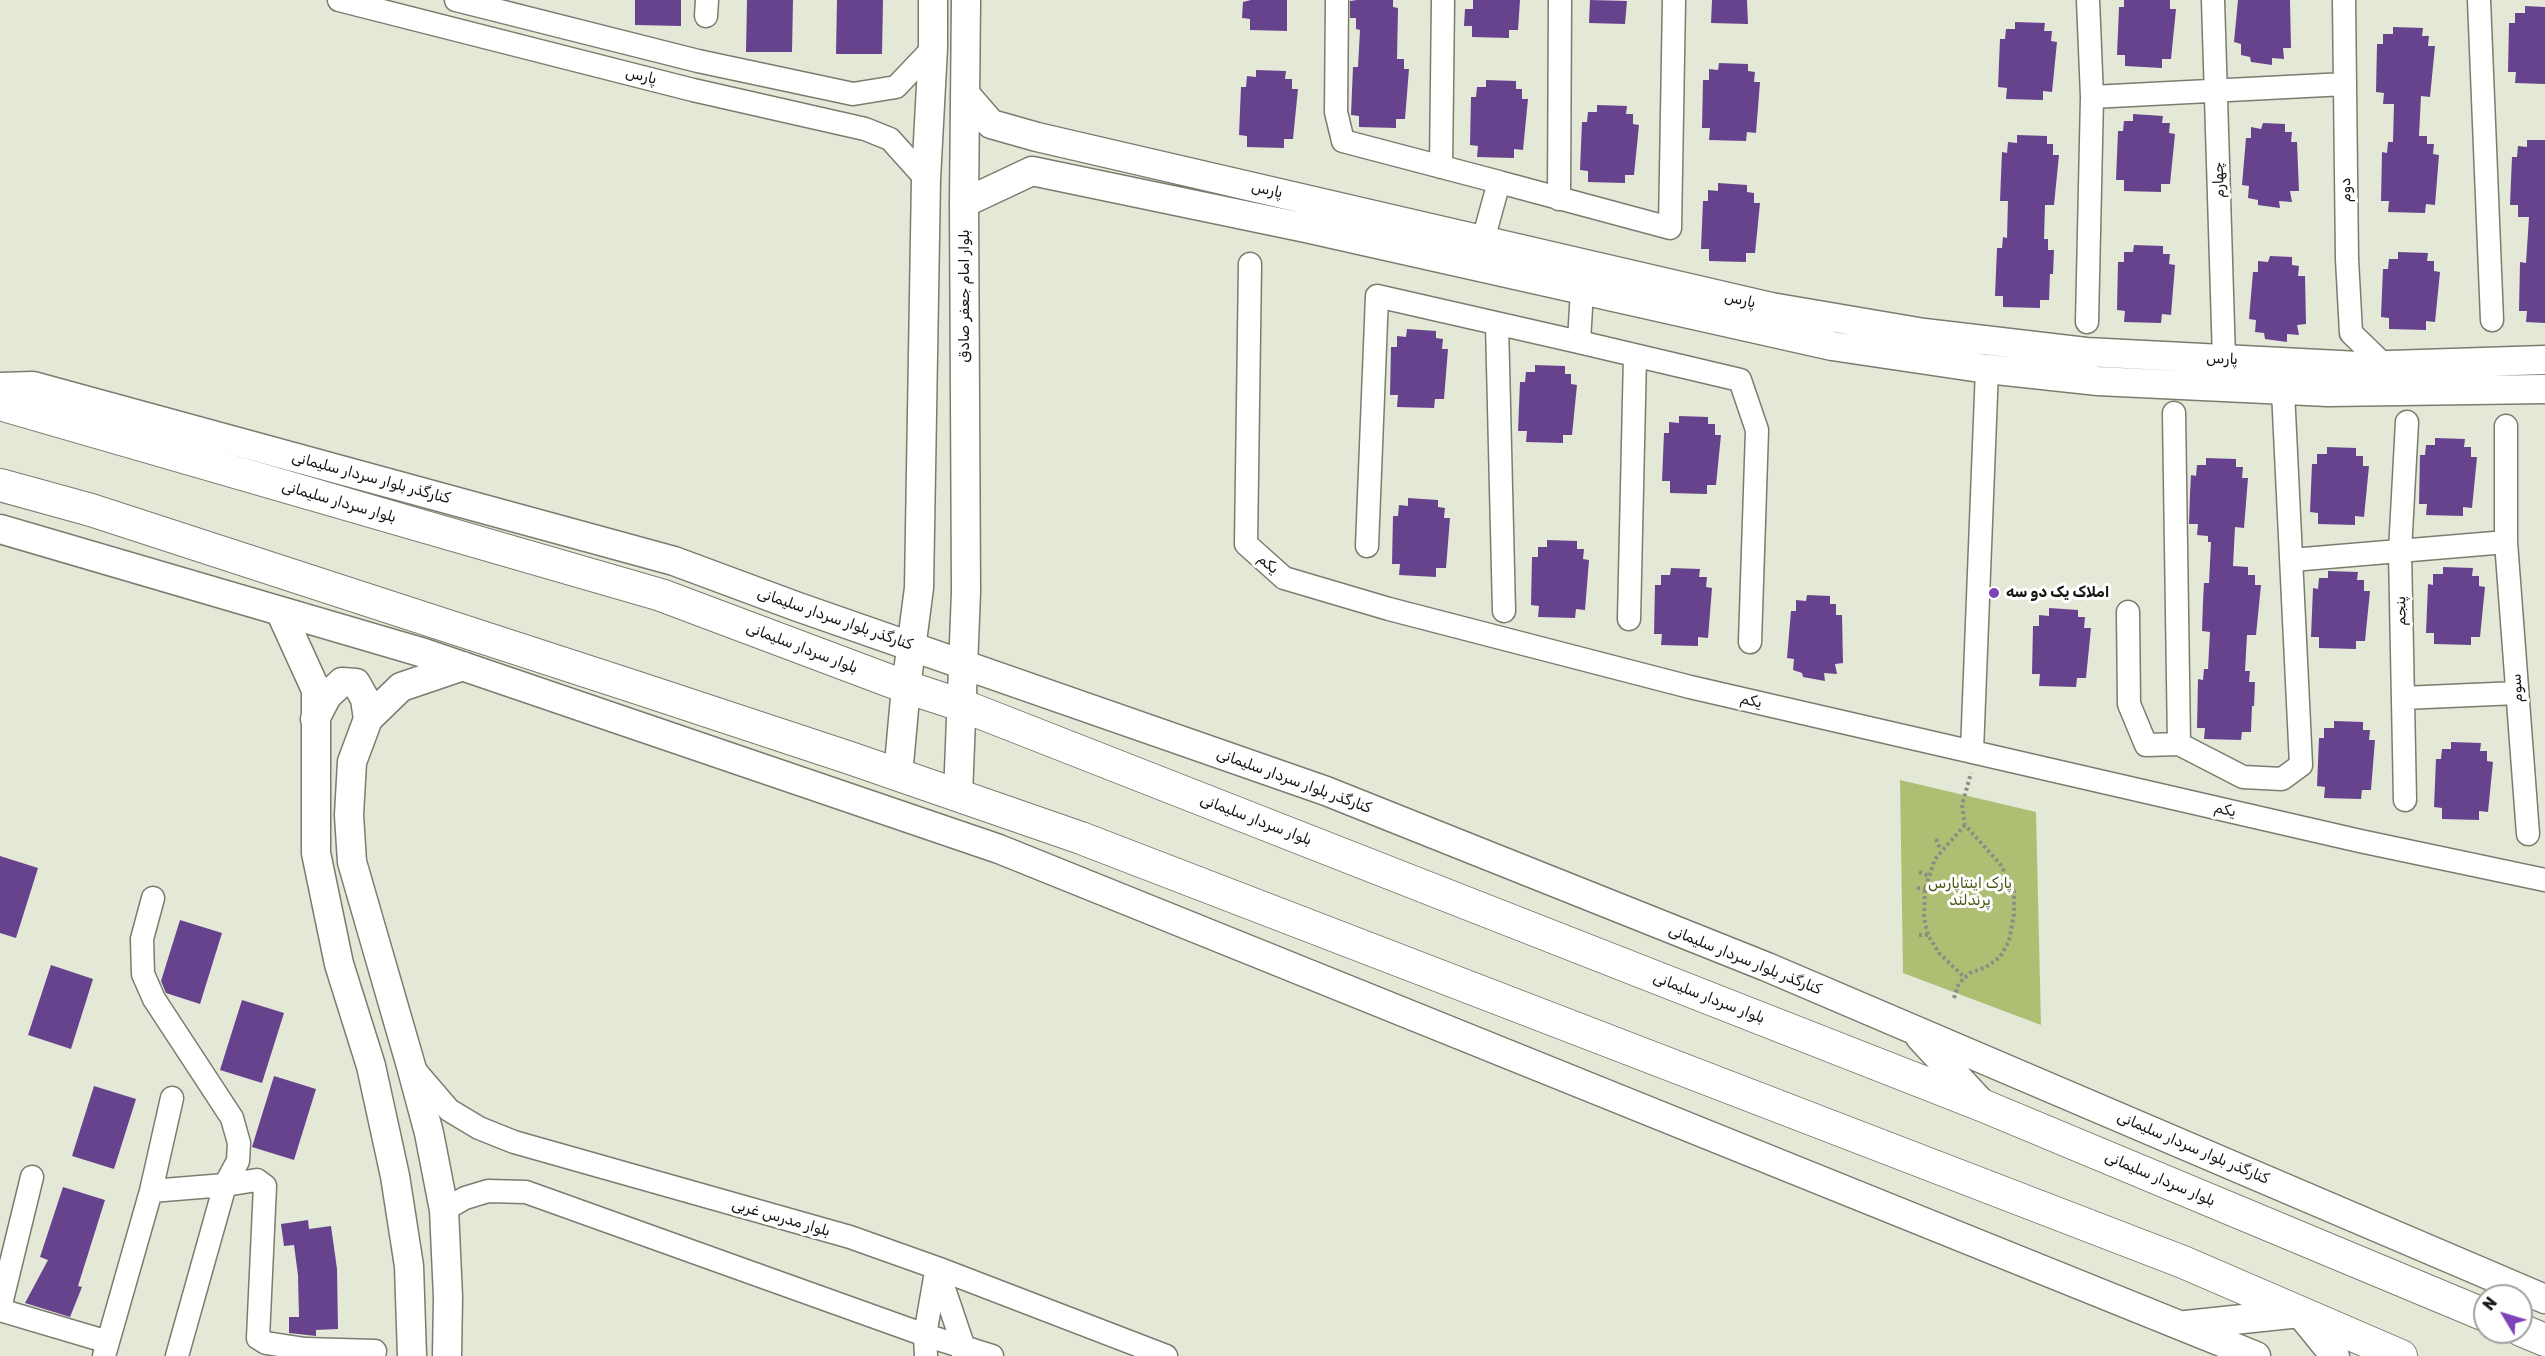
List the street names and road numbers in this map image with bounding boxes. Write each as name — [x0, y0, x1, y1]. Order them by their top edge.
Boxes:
street label: پارس — [623, 63, 659, 89]
street label: چهارم — [2209, 162, 2229, 198]
street label: پارس — [1250, 178, 1284, 202]
street label: دوم — [2337, 178, 2355, 202]
street label: بلوار امام جعفر صادق — [956, 229, 974, 363]
street label: پارس — [1723, 288, 1757, 312]
street label: پارس — [2206, 349, 2238, 369]
street label: کنارگذر بلوار سردار سلیمانی — [290, 448, 452, 508]
street label: بلوار سردار سلیمانی — [280, 477, 398, 527]
street label: یکم — [1254, 550, 1282, 578]
street label: کنارگذر بلوار سردار سلیمانی — [755, 584, 915, 654]
street label: پنجم — [2392, 596, 2410, 626]
street label: بلوار سردار سلیمانی — [744, 618, 860, 678]
street label: سوم — [2507, 673, 2527, 703]
street label: یکم — [1738, 690, 1764, 712]
street label: کنارگذر بلوار سردار سلیمانی — [1214, 745, 1374, 817]
street label: بلوار سردار سلیمانی — [1198, 790, 1314, 850]
street label: یکم — [2212, 799, 2238, 821]
street label: کنارگذر بلوار سردار سلیمانی — [1666, 921, 1824, 999]
street label: بلوار سردار سلیمانی — [1651, 968, 1767, 1028]
street label: کنارگذر بلوار سردار سلیمانی — [2114, 1108, 2272, 1188]
street label: بلوار سردار سلیمانی — [2102, 1148, 2218, 1210]
street label: بلوار مدرس غربی — [730, 1195, 832, 1241]

